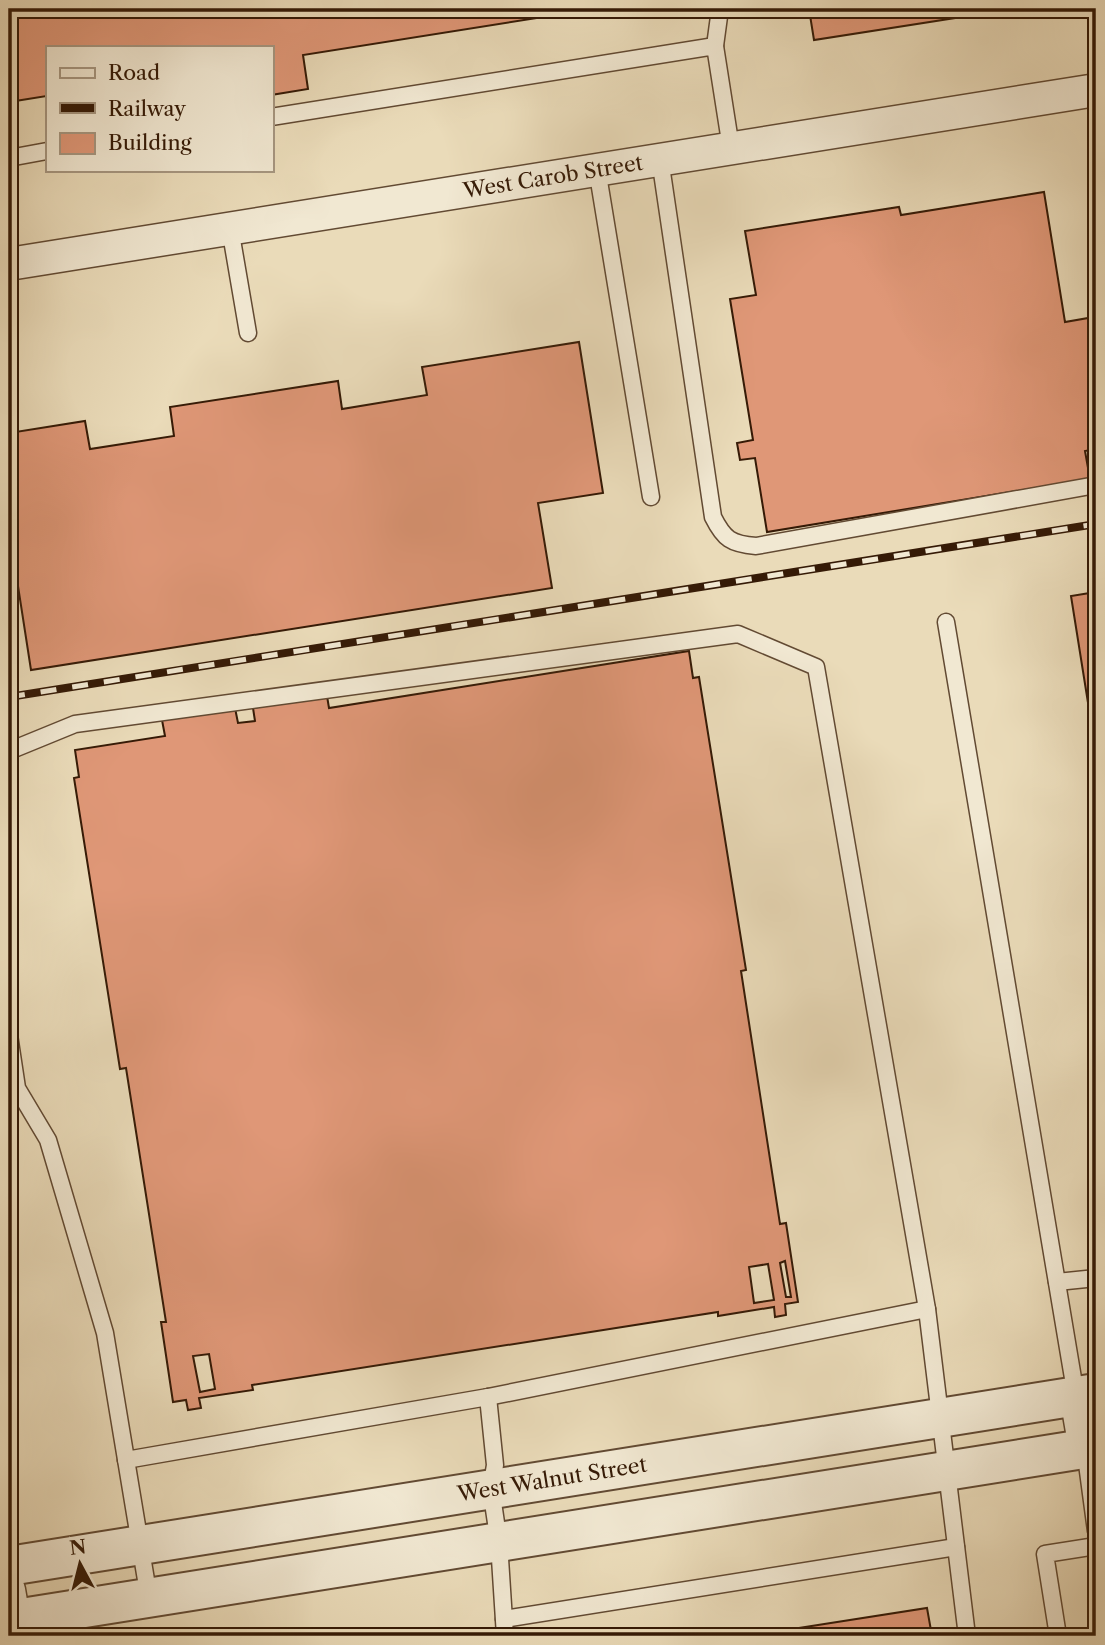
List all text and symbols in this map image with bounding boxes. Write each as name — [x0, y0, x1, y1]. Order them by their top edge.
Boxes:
legend — [46, 46, 273, 172]
text: Road — [108, 60, 160, 85]
text: Railway — [108, 96, 186, 121]
text: Building — [108, 130, 193, 155]
street label: West Carob Street — [460, 150, 645, 203]
street label: West Walnut Street — [455, 1452, 649, 1507]
north arrow — [46, 1530, 116, 1600]
text: N — [68, 1535, 88, 1560]

